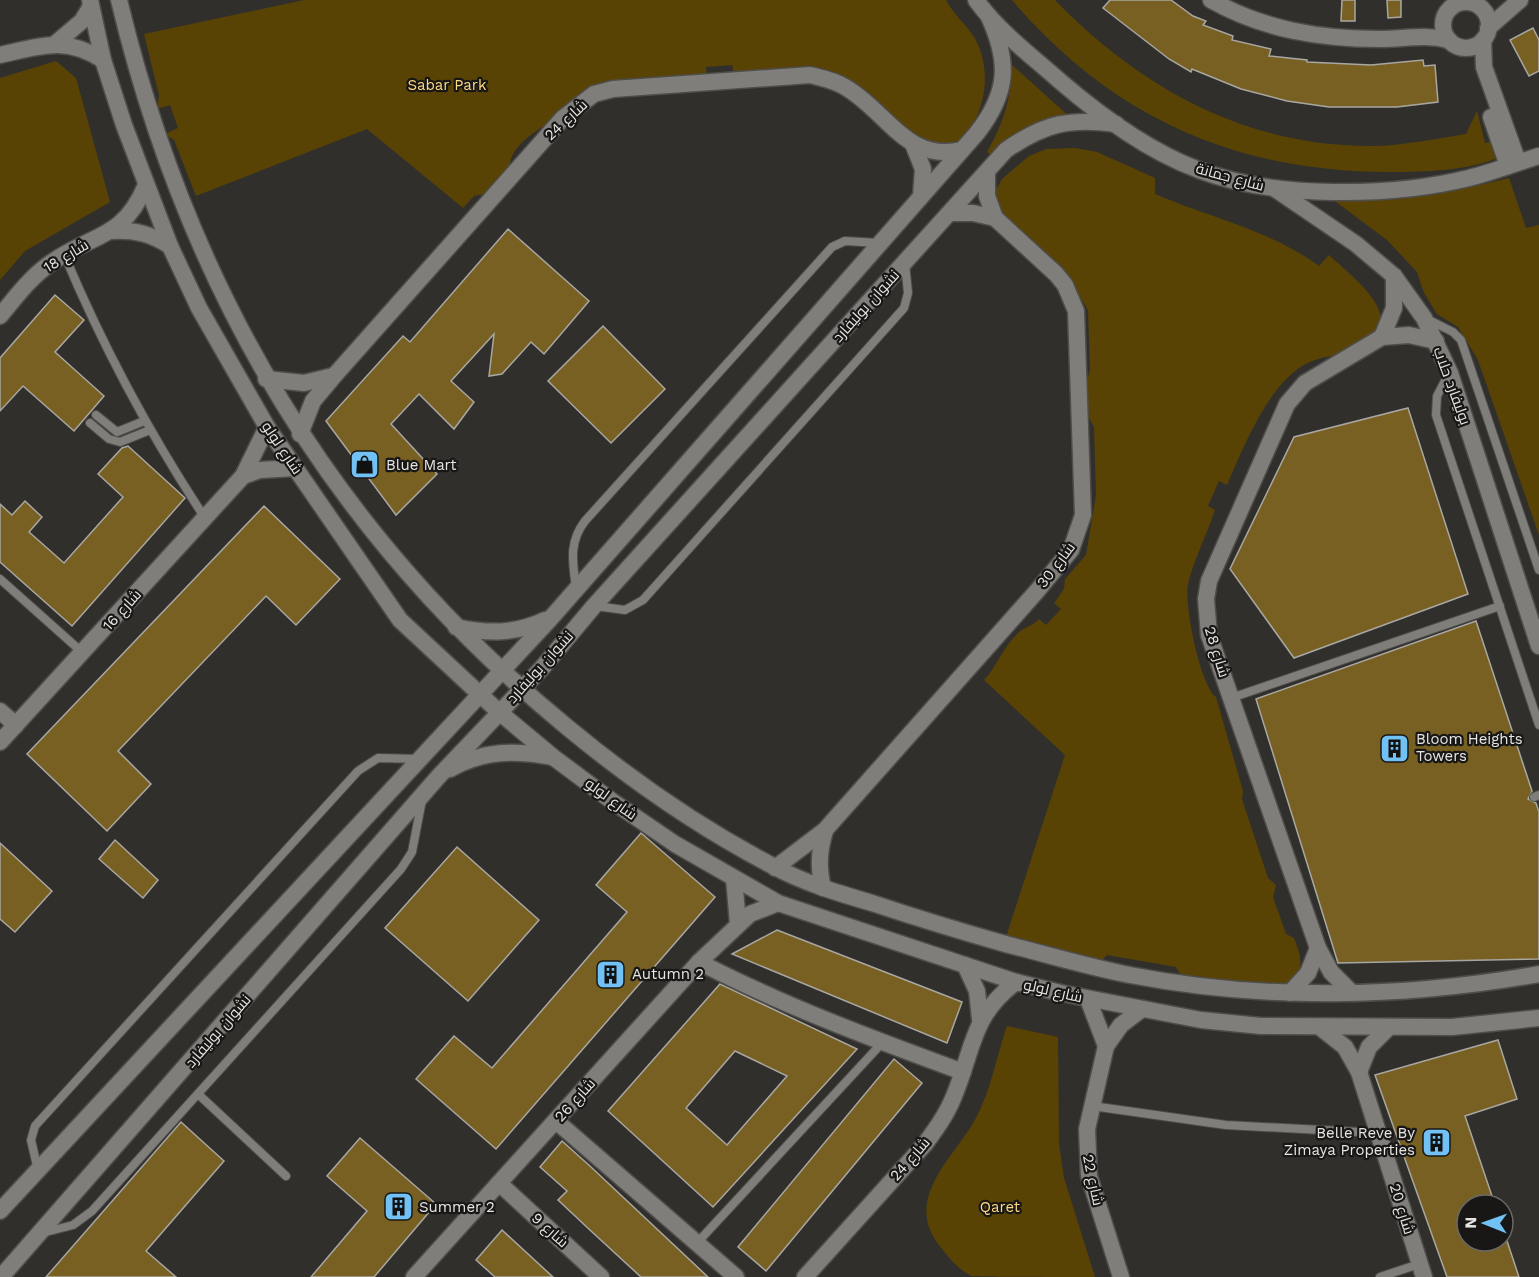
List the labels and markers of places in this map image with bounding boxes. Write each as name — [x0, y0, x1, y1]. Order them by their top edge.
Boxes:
shop icon: Blue Mart — [349, 449, 381, 481]
place label: Blue Mart — [386, 456, 457, 474]
place label: Bloom Heights Towers — [1416, 730, 1523, 765]
building icon: Bloom Heights Towers — [1379, 732, 1411, 764]
building icon: Autumn 2 — [595, 958, 627, 990]
place label: Autumn 2 — [632, 965, 704, 983]
place label: Belle Reve By Zimaya Properties — [1284, 1124, 1415, 1159]
building icon: Belle Reve By Zimaya Properties — [1420, 1126, 1452, 1158]
building icon: Summer 2 — [382, 1191, 414, 1223]
place label: Summer 2 — [419, 1198, 495, 1216]

